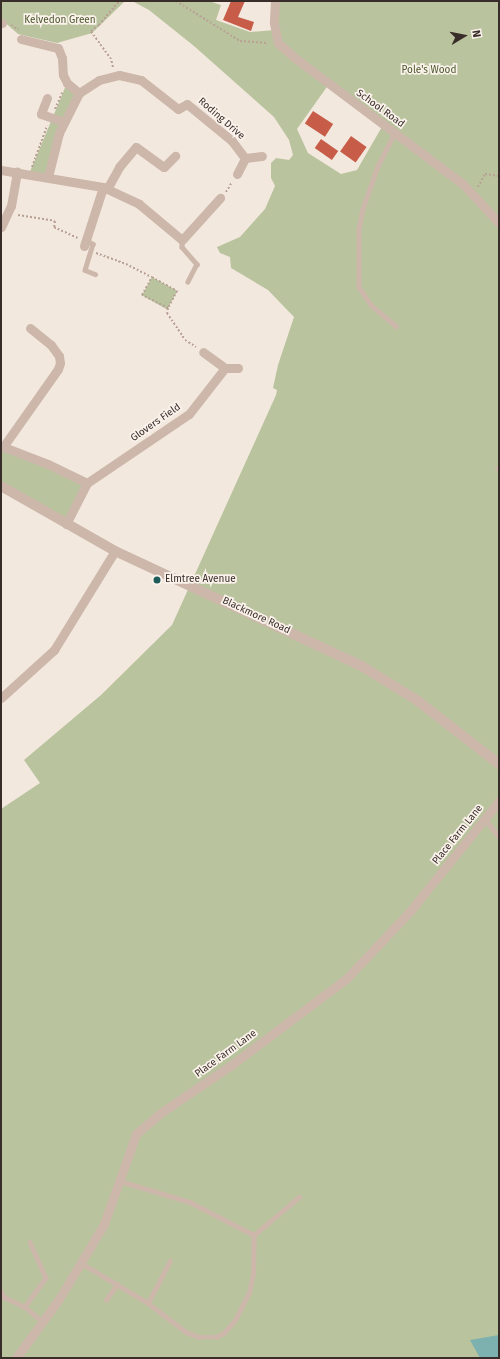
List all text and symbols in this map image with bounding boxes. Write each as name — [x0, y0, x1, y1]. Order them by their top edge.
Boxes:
park label: Kelvedon Green — [24, 15, 96, 27]
north arrow — [444, 16, 484, 56]
text: N — [469, 29, 483, 39]
park label: Pole's Wood — [402, 65, 456, 77]
street label: School Road — [354, 88, 406, 130]
street label: Roding Drive — [195, 96, 247, 142]
street label: Glovers Field — [129, 401, 183, 445]
place label: Elmtree Avenue — [165, 574, 236, 586]
marker: Elmtree Avenue — [152, 575, 162, 585]
street label: Blackmore Road — [220, 595, 292, 637]
street label: Place Farm Lane — [430, 803, 486, 867]
street label: Place Farm Lane — [193, 1028, 259, 1080]

